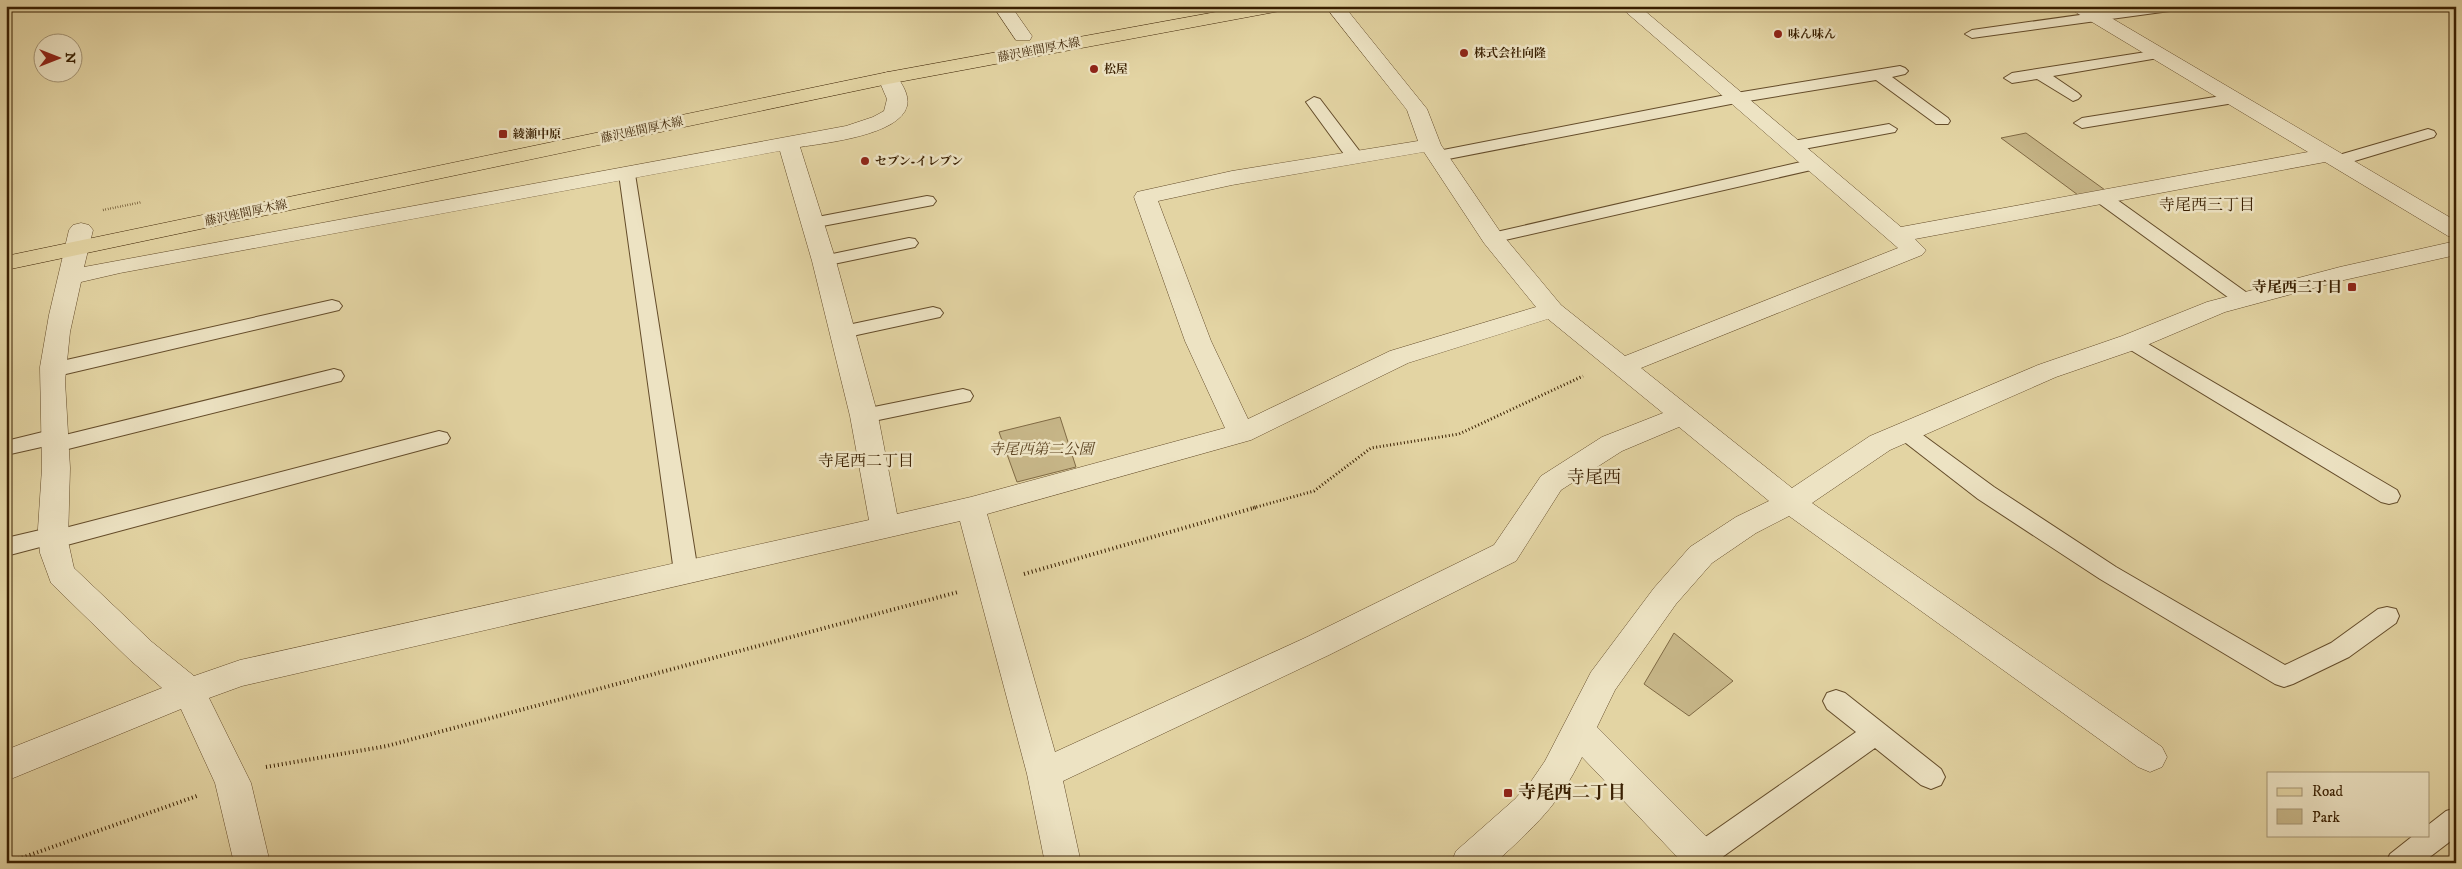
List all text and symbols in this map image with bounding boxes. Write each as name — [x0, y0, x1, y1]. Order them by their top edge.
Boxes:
place label: 味ん味ん — [1788, 27, 1836, 42]
marker: 味ん味ん — [1772, 28, 1784, 40]
north arrow — [32, 32, 82, 82]
street label: 藤沢座間厚木線 — [996, 35, 1082, 65]
place label: 株式会社向隆 — [1474, 46, 1546, 61]
marker: 株式会社向隆 — [1458, 47, 1470, 59]
text: N — [61, 52, 79, 64]
place label: 松屋 — [1104, 62, 1128, 77]
marker: 松屋 — [1088, 63, 1100, 75]
street label: 藤沢座間厚木線 — [599, 114, 685, 146]
place label: 綾瀬中原 — [513, 127, 561, 142]
marker: 綾瀬中原 — [497, 128, 509, 140]
place label: セブン-イレブン — [875, 154, 963, 169]
marker: セブン-イレブン — [859, 155, 871, 167]
district label: 寺尾西三丁目 — [2159, 195, 2255, 215]
street label: 藤沢座間厚木線 — [203, 197, 289, 229]
place label: 寺尾西三丁目 — [2252, 278, 2342, 297]
marker: 寺尾西三丁目 — [2346, 281, 2358, 293]
park label: 寺尾西第二公園 — [988, 440, 1096, 459]
district label: 寺尾西二丁目 — [818, 451, 914, 471]
district label: 寺尾西 — [1567, 467, 1621, 489]
legend — [2267, 772, 2430, 836]
place label: 寺尾西二丁目 — [1518, 782, 1626, 804]
text: Road — [2312, 782, 2344, 801]
marker: 寺尾西二丁目 — [1502, 787, 1514, 799]
text: Park — [2312, 808, 2341, 827]

